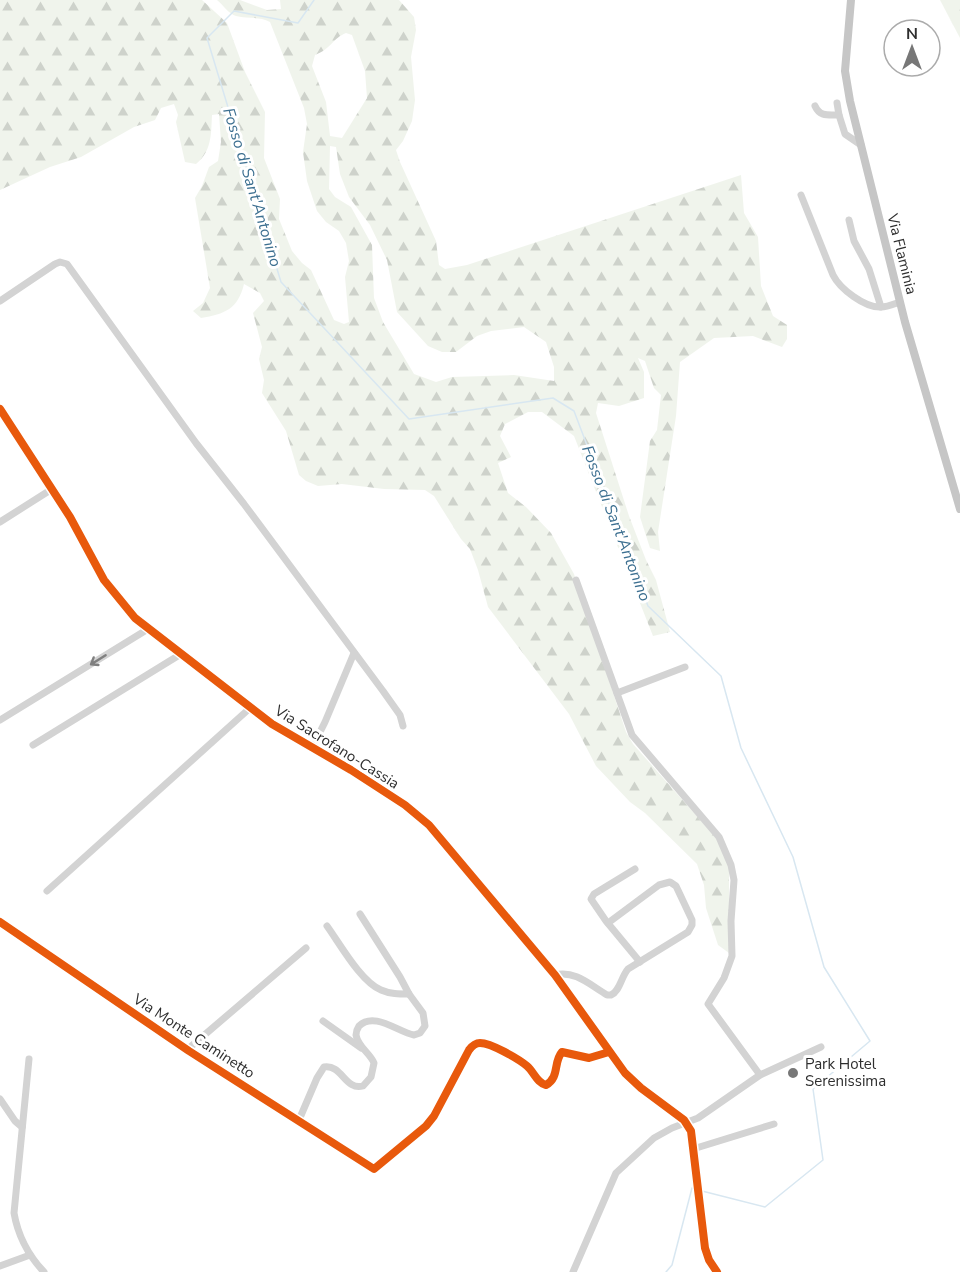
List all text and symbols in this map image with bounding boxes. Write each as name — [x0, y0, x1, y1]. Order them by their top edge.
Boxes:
north arrow — [882, 18, 942, 78]
text: N — [906, 23, 918, 45]
water label: Fosso di Sant'Antonino — [217, 105, 287, 270]
street label: Via Flaminia — [882, 211, 922, 296]
water label: Fosso di Sant'Antonino — [576, 442, 656, 605]
one-way arrow — [90, 654, 107, 666]
street label: Via Sacrofano-Cassia — [270, 700, 403, 793]
street label: Via Monte Caminetto — [128, 989, 259, 1083]
place label: Park Hotel Serenissima — [805, 1054, 886, 1091]
marker: Park Hotel Serenissima — [786, 1066, 800, 1080]

